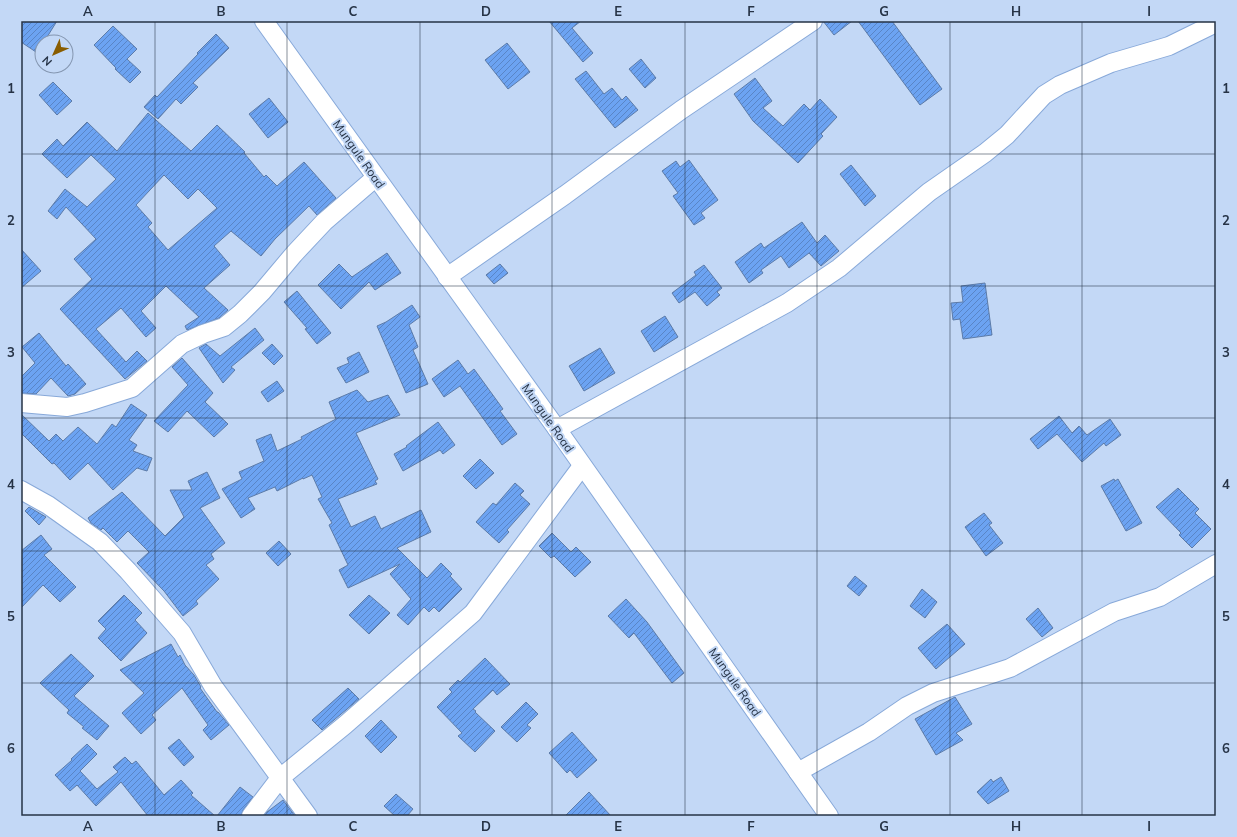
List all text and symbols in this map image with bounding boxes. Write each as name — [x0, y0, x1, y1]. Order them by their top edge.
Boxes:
text: A — [83, 3, 93, 19]
text: B — [217, 3, 226, 19]
text: C — [349, 3, 358, 19]
text: D — [481, 3, 491, 19]
text: E — [614, 3, 622, 19]
text: F — [747, 3, 755, 19]
text: G — [879, 3, 889, 19]
text: H — [1011, 3, 1021, 19]
text: I — [1147, 3, 1151, 19]
north arrow — [34, 34, 74, 74]
text: N — [39, 53, 55, 69]
text: 1 — [7, 80, 15, 96]
text: 1 — [1222, 80, 1230, 96]
street label: Mungule Road — [330, 117, 388, 191]
text: 2 — [7, 212, 15, 228]
text: 2 — [1222, 212, 1230, 228]
text: 3 — [7, 344, 15, 360]
text: 3 — [1222, 344, 1230, 360]
street label: Mungule Road — [519, 381, 577, 455]
text: 4 — [7, 476, 15, 492]
text: 4 — [1222, 476, 1230, 492]
text: 5 — [7, 608, 15, 624]
text: 5 — [1222, 608, 1230, 624]
street label: Mungule Road — [706, 645, 764, 719]
text: 6 — [7, 740, 15, 756]
text: 6 — [1222, 740, 1230, 756]
text: A — [83, 818, 93, 834]
text: B — [217, 818, 226, 834]
text: C — [349, 818, 358, 834]
text: D — [481, 818, 491, 834]
text: E — [614, 818, 622, 834]
text: F — [747, 818, 755, 834]
text: G — [879, 818, 889, 834]
text: H — [1011, 818, 1021, 834]
text: I — [1147, 818, 1151, 834]

